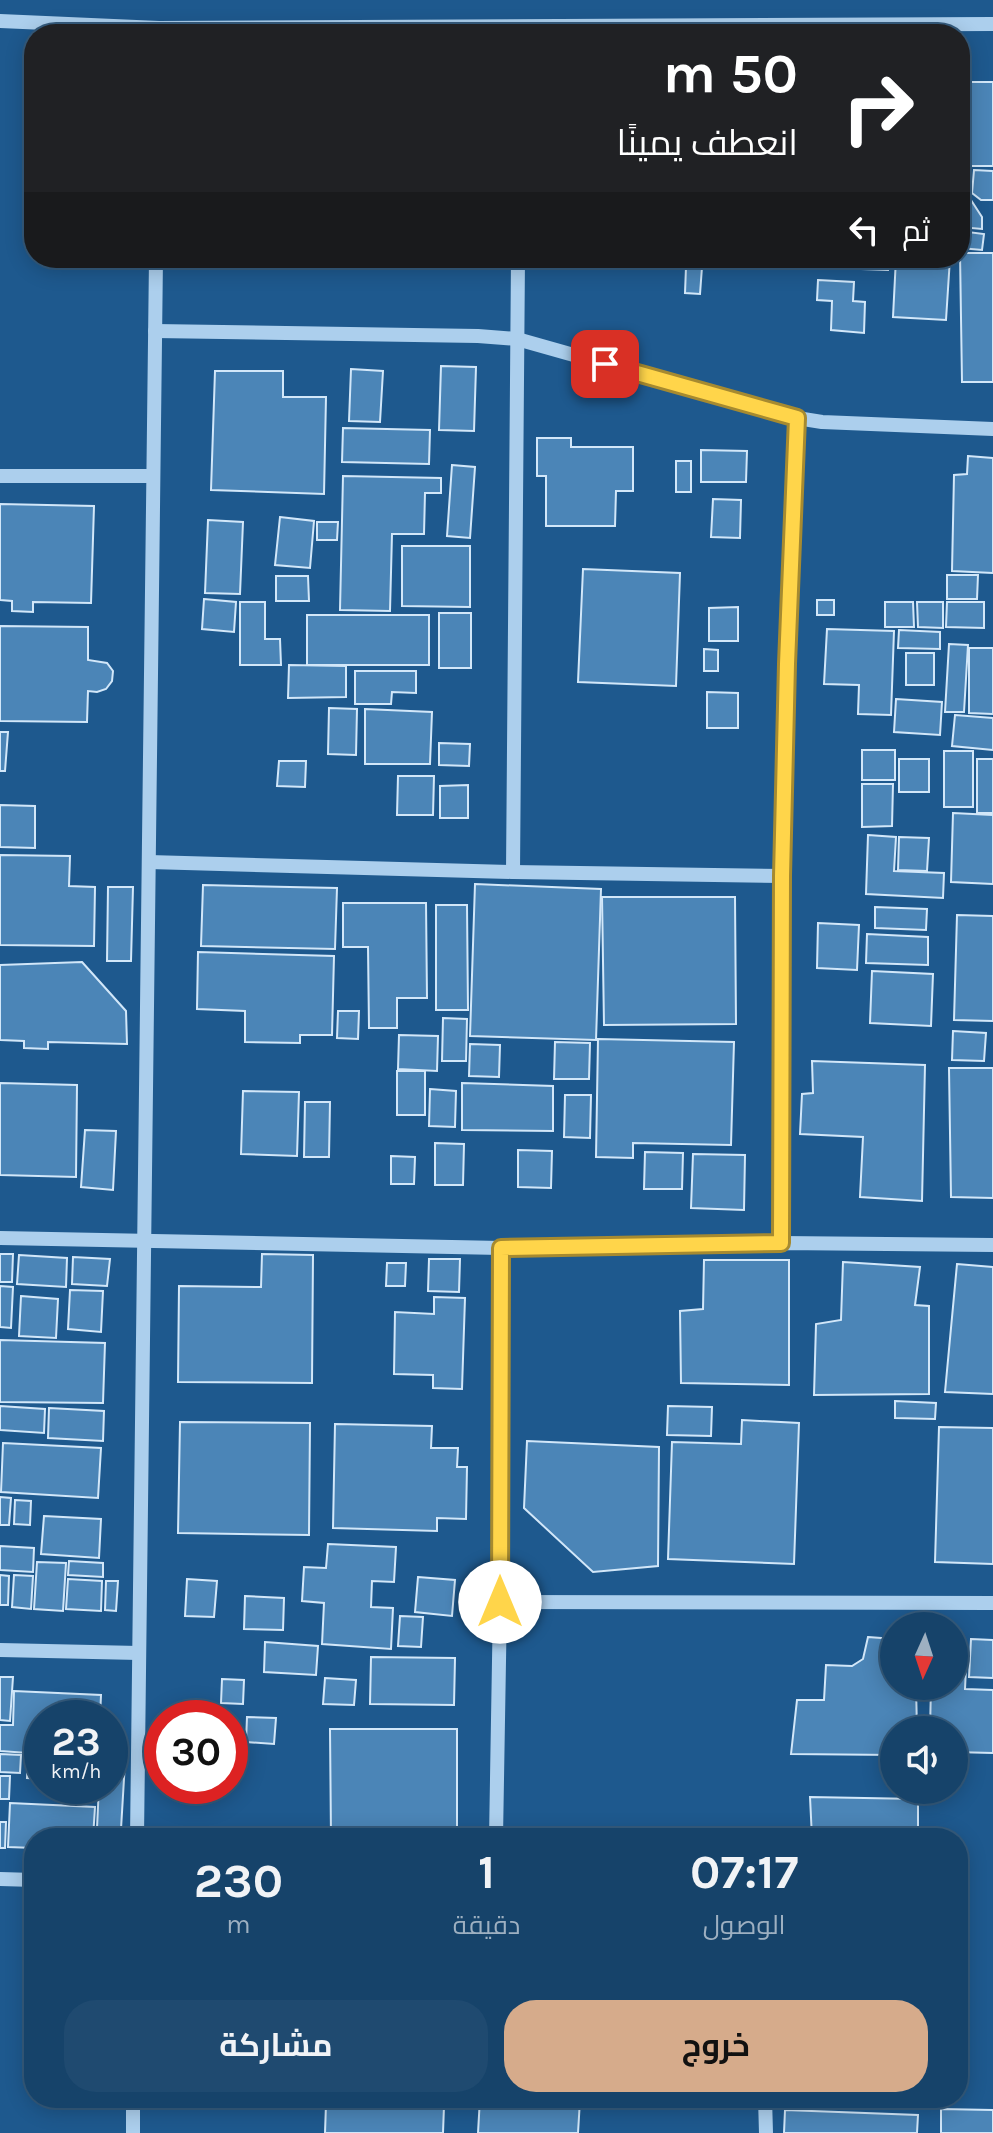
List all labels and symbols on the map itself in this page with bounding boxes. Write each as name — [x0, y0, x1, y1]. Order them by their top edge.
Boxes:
pin — [571, 330, 639, 398]
position arrow — [458, 1560, 542, 1644]
north arrow — [880, 1612, 968, 1700]
speed limit sign: 30 — [144, 1700, 248, 1804]

